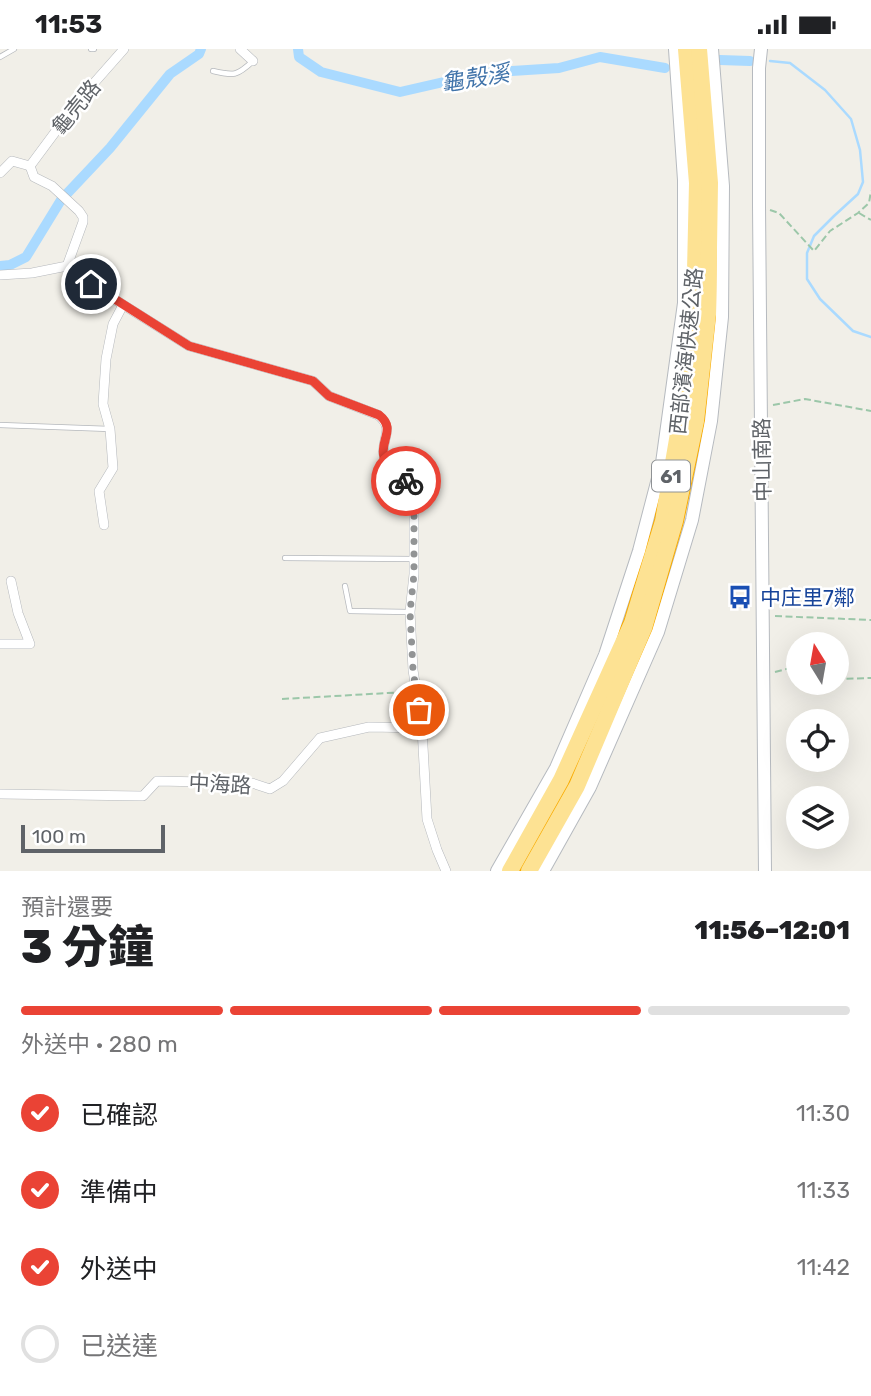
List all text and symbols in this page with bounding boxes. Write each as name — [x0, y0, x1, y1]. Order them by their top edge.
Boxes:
text: 11:53 — [35, 9, 102, 40]
water label: 龜殼溪 — [439, 58, 514, 97]
street label: 龜壳路 — [46, 75, 106, 139]
pin — [61, 254, 121, 314]
icon: home — [72, 265, 110, 303]
street label: 西部濱海快速公路 — [665, 266, 707, 436]
street label: 中山南路 — [749, 418, 775, 502]
courier — [371, 446, 441, 516]
road number: 61 — [652, 461, 690, 491]
icon: bike — [387, 462, 425, 500]
bus stop icon: 中庄里7鄰 — [726, 583, 754, 611]
place label: 中庄里7鄰 — [760, 585, 855, 610]
north arrow — [786, 632, 849, 695]
map controls — [786, 632, 849, 849]
pin — [389, 680, 449, 740]
icon: bag — [400, 691, 438, 729]
button: locate — [786, 709, 849, 772]
street label: 中海路 — [188, 770, 252, 798]
button: layers — [786, 786, 849, 849]
scale bar — [21, 822, 164, 854]
text: 100 m — [32, 825, 86, 848]
text: 預計還要 — [21, 893, 113, 921]
text: 11:56–12:01 — [695, 915, 850, 946]
text: 3 分鐘 — [21, 920, 154, 975]
text: 外送中 · 280 m — [21, 1030, 178, 1058]
icon: check — [21, 1094, 59, 1132]
text: 11:30 — [796, 1099, 850, 1127]
text: 已確認 — [80, 1100, 158, 1131]
icon: check — [21, 1171, 59, 1209]
text: 11:33 — [797, 1176, 850, 1204]
text: 準備中 — [80, 1177, 158, 1208]
icon: check — [21, 1248, 59, 1286]
text: 11:42 — [797, 1253, 850, 1281]
text: 外送中 — [80, 1254, 158, 1285]
text: 已送達 — [80, 1331, 158, 1362]

